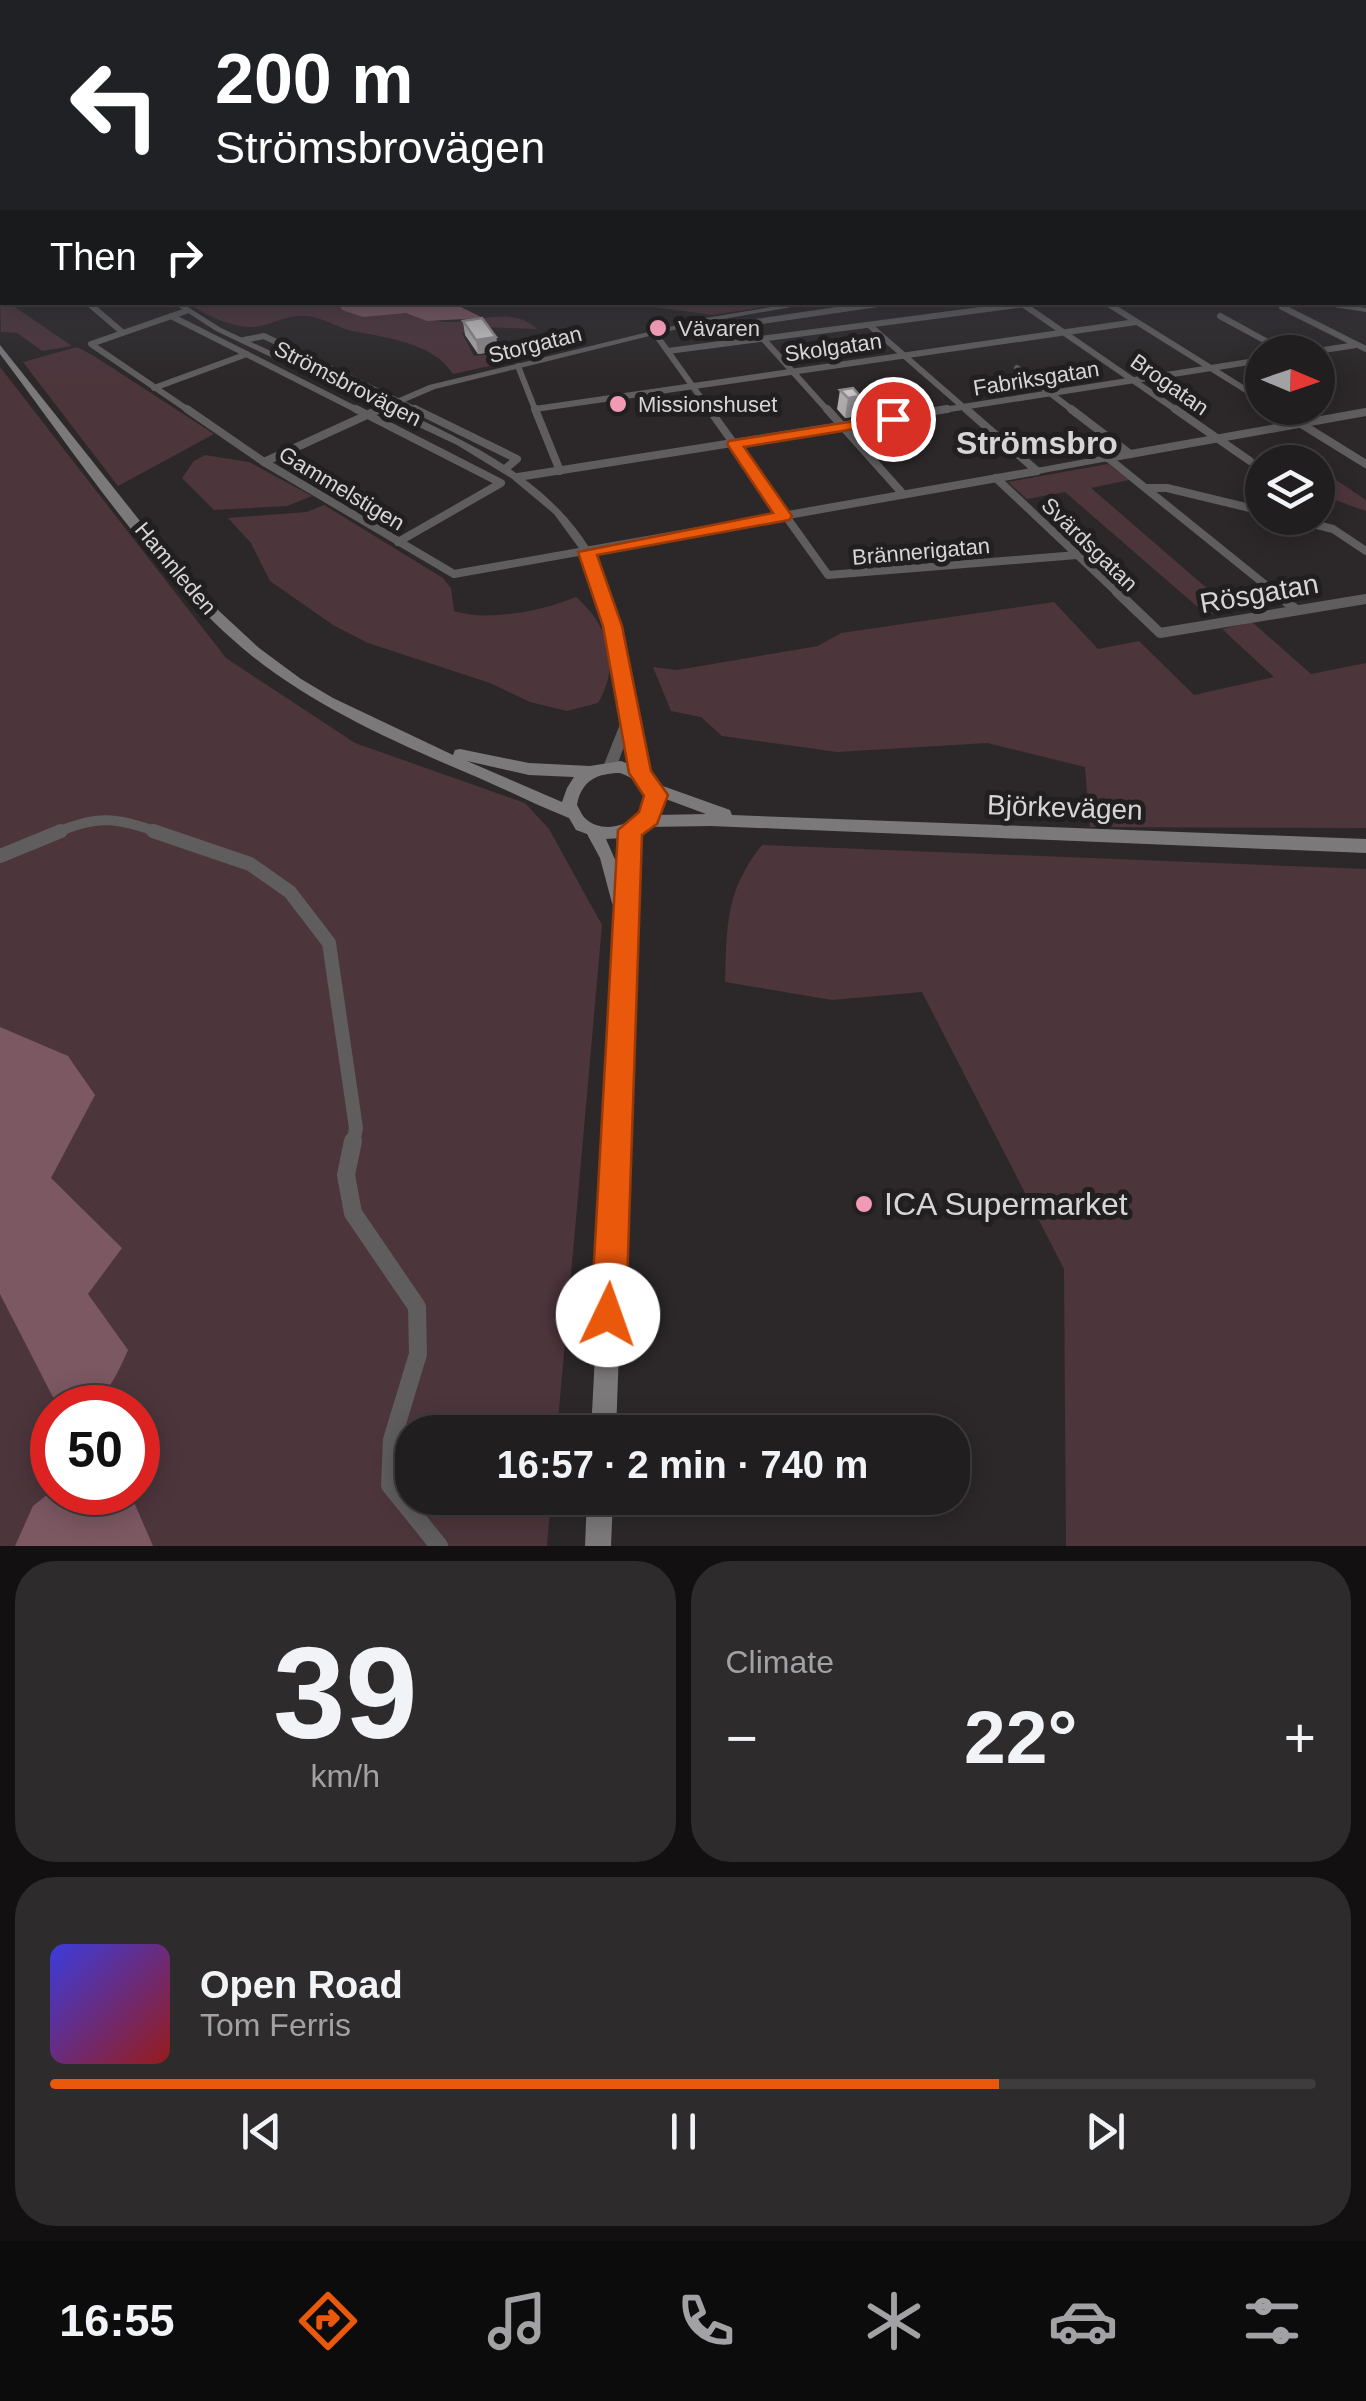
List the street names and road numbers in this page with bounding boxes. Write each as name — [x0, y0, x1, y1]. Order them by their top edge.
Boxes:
street label: Storgatan — [486, 321, 584, 368]
street label: Skolgatan — [783, 328, 883, 367]
street label: Strömsbrovägen — [270, 336, 425, 431]
street label: Brogatan — [1126, 349, 1213, 420]
street label: Fabriksgatan — [971, 356, 1101, 401]
street label: Gammelstigen — [275, 441, 409, 536]
street label: Svärdsgatan — [1037, 492, 1143, 596]
street label: Hamnleden — [130, 517, 221, 619]
street label: Brännerigatan — [851, 533, 991, 570]
street label: Rösgatan — [1197, 568, 1321, 619]
street label: Björkevägen — [987, 789, 1143, 826]

